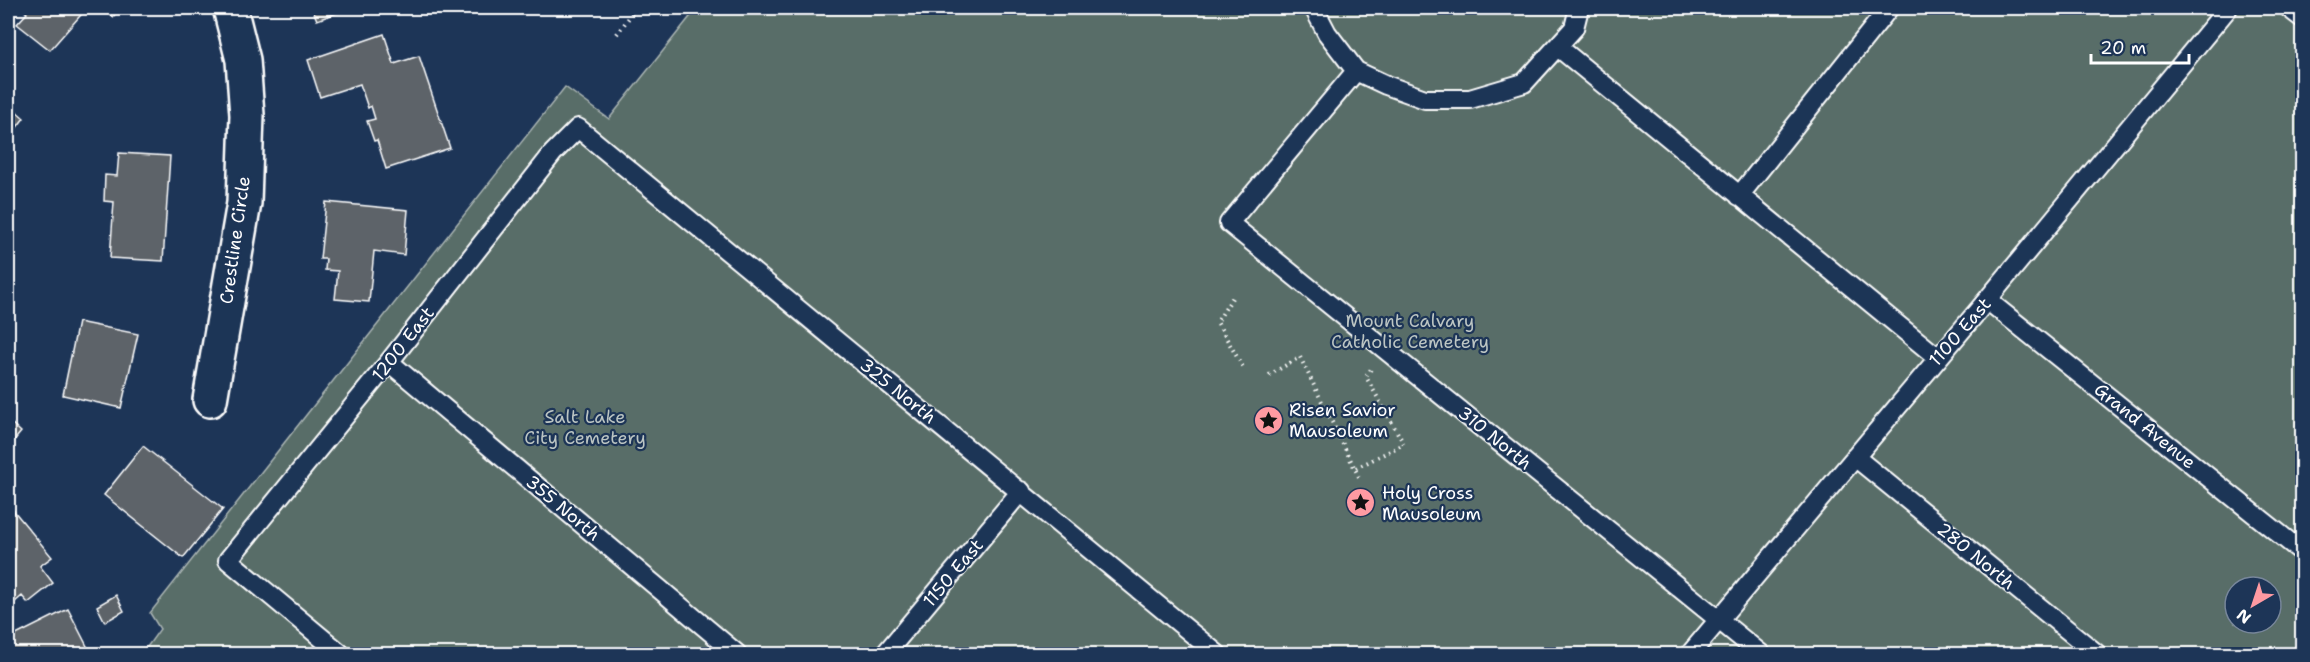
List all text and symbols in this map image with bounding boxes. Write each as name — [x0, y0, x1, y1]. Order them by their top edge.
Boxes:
scale bar — [2091, 27, 2188, 65]
text: 20 m — [2100, 36, 2146, 60]
street label: Crestline Circle — [214, 175, 256, 305]
street label: 1100 East — [1924, 292, 1997, 371]
street label: 1200 East — [366, 302, 440, 386]
park label: Mount Calvary Catholic Cemetery — [1331, 309, 1489, 354]
street label: 325 North — [855, 353, 941, 429]
street label: Grand Avenue — [2089, 378, 2201, 474]
place label: Risen Savior Mausoleum — [1289, 398, 1396, 443]
street label: 310 North — [1453, 401, 1537, 475]
place icon: Risen Savior Mausoleum — [1252, 404, 1284, 436]
park label: Salt Lake City Cemetery — [524, 405, 646, 450]
street label: 355 North — [521, 470, 605, 546]
place label: Holy Cross Mausoleum — [1382, 481, 1481, 526]
place icon: Holy Cross Mausoleum — [1345, 487, 1377, 519]
street label: 280 North — [1932, 517, 2020, 595]
street label: 1150 East — [917, 534, 989, 612]
north arrow — [2223, 575, 2283, 635]
text: N — [2232, 604, 2255, 628]

